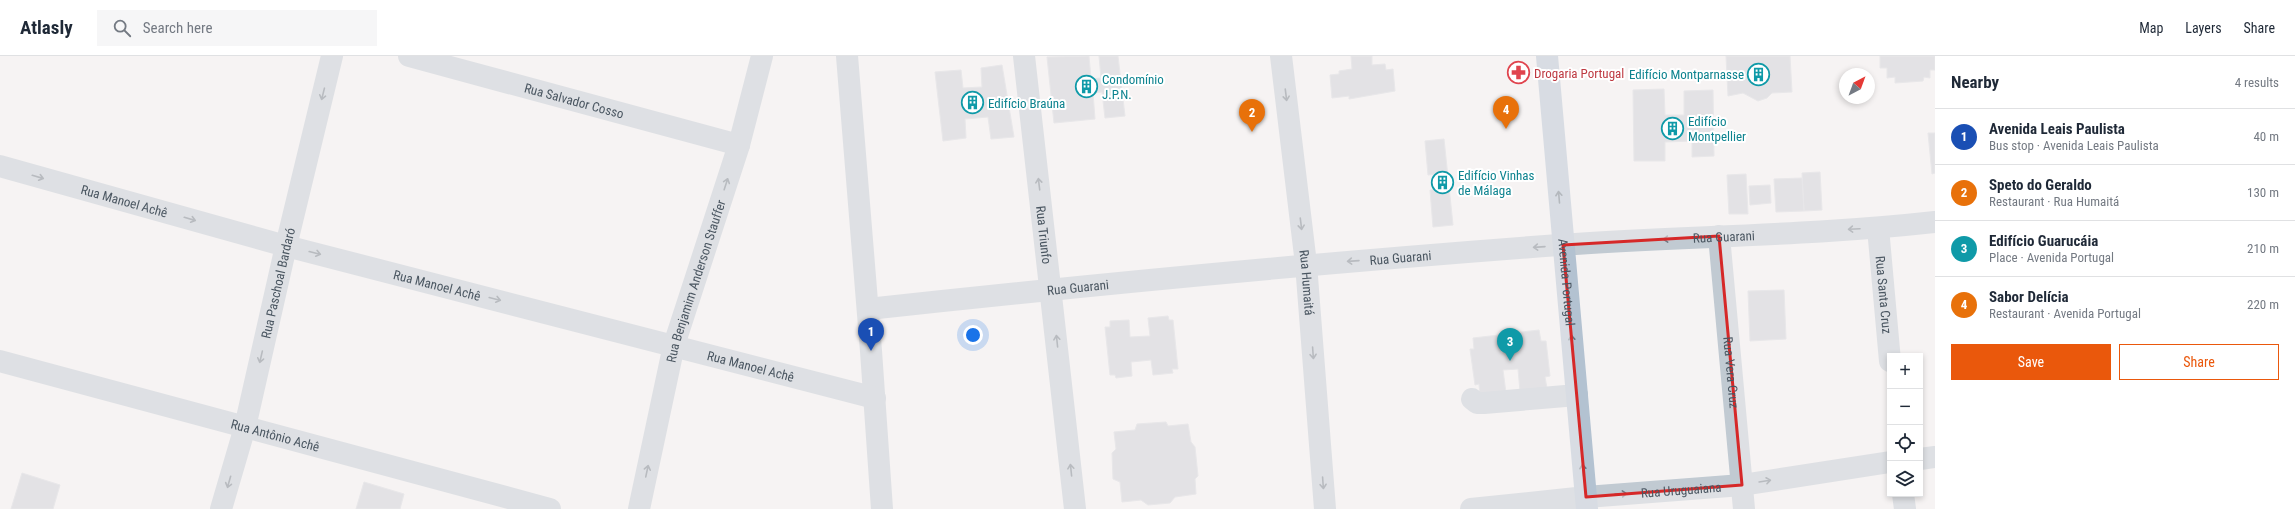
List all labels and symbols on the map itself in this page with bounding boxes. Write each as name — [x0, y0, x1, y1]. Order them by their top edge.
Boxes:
pharmacy icon: Drogaria Portugal — [1505, 60, 1531, 86]
building icon: Edifício Montparnasse — [1746, 61, 1772, 87]
place label: Drogaria Portugal — [1534, 66, 1624, 81]
place label: Edifício Montparnasse — [1629, 67, 1744, 82]
north arrow — [1839, 68, 1875, 104]
place label: Condomínio J.P.N. — [1102, 72, 1164, 102]
building icon: Condomínio J.P.N. — [1073, 73, 1099, 99]
street label: Rua Salvador Cosso — [523, 80, 625, 122]
one-way arrow — [319, 87, 326, 100]
one-way arrow — [1282, 88, 1289, 101]
building icon: Edifício Braúna — [960, 90, 986, 116]
place label: Edifício Braúna — [988, 96, 1065, 111]
pin: 4 — [1493, 96, 1519, 129]
pin: 2 — [1239, 99, 1265, 132]
place label: Edifício Montpellier — [1688, 114, 1746, 144]
building icon: Edifício Montpellier — [1660, 115, 1686, 141]
place label: Edifício Vinhas de Málaga — [1458, 168, 1535, 198]
building icon: Edifício Vinhas de Málaga — [1430, 169, 1456, 195]
one-way arrow — [31, 174, 44, 181]
one-way arrow — [723, 178, 730, 191]
one-way arrow — [1035, 178, 1043, 191]
street label: Rua Manoel Achê — [79, 182, 169, 220]
one-way arrow — [1556, 191, 1563, 204]
street label: Rua Benjamim Anderson Stauffer — [663, 198, 729, 364]
street label: Rua Triunfo — [1033, 205, 1054, 265]
one-way arrow — [183, 216, 196, 223]
one-way arrow — [1297, 217, 1305, 230]
street label: Rua Paschoal Bardaró — [258, 226, 298, 340]
one-way arrow — [1848, 226, 1861, 233]
street label: Rua Guarani — [1693, 228, 1755, 246]
one-way arrow — [1663, 235, 1676, 242]
street label: Avenida Portugal — [1555, 238, 1578, 326]
one-way arrow — [1533, 243, 1546, 250]
street label: Rua Guarani — [1369, 248, 1432, 268]
street label: Rua Humaitá — [1296, 249, 1317, 316]
one-way arrow — [308, 250, 321, 257]
street label: Rua Santa Cruz — [1873, 255, 1895, 335]
one-way arrow — [1347, 257, 1360, 264]
street label: Rua Manoel Achê — [392, 267, 482, 304]
street label: Rua Guarani — [1046, 277, 1109, 298]
one-way arrow — [489, 296, 502, 303]
pin: 1 — [858, 318, 884, 351]
your location — [963, 325, 983, 345]
pin: 3 — [1497, 328, 1523, 361]
one-way arrow — [1053, 335, 1061, 348]
one-way arrow — [1568, 335, 1575, 348]
street label: Rua Vera Cruz — [1720, 336, 1742, 409]
one-way arrow — [1309, 346, 1316, 359]
street label: Rua Manoel Achê — [706, 348, 796, 385]
one-way arrow — [256, 350, 264, 363]
street label: Rua Antônio Achê — [229, 416, 321, 455]
one-way arrow — [1067, 464, 1075, 477]
one-way arrow — [1580, 464, 1587, 477]
one-way arrow — [644, 465, 652, 478]
one-way arrow — [225, 476, 232, 489]
one-way arrow — [1319, 476, 1326, 489]
one-way arrow — [1758, 477, 1771, 485]
street label: Rua Uruguaiana — [1640, 480, 1722, 501]
one-way arrow — [1614, 491, 1627, 498]

